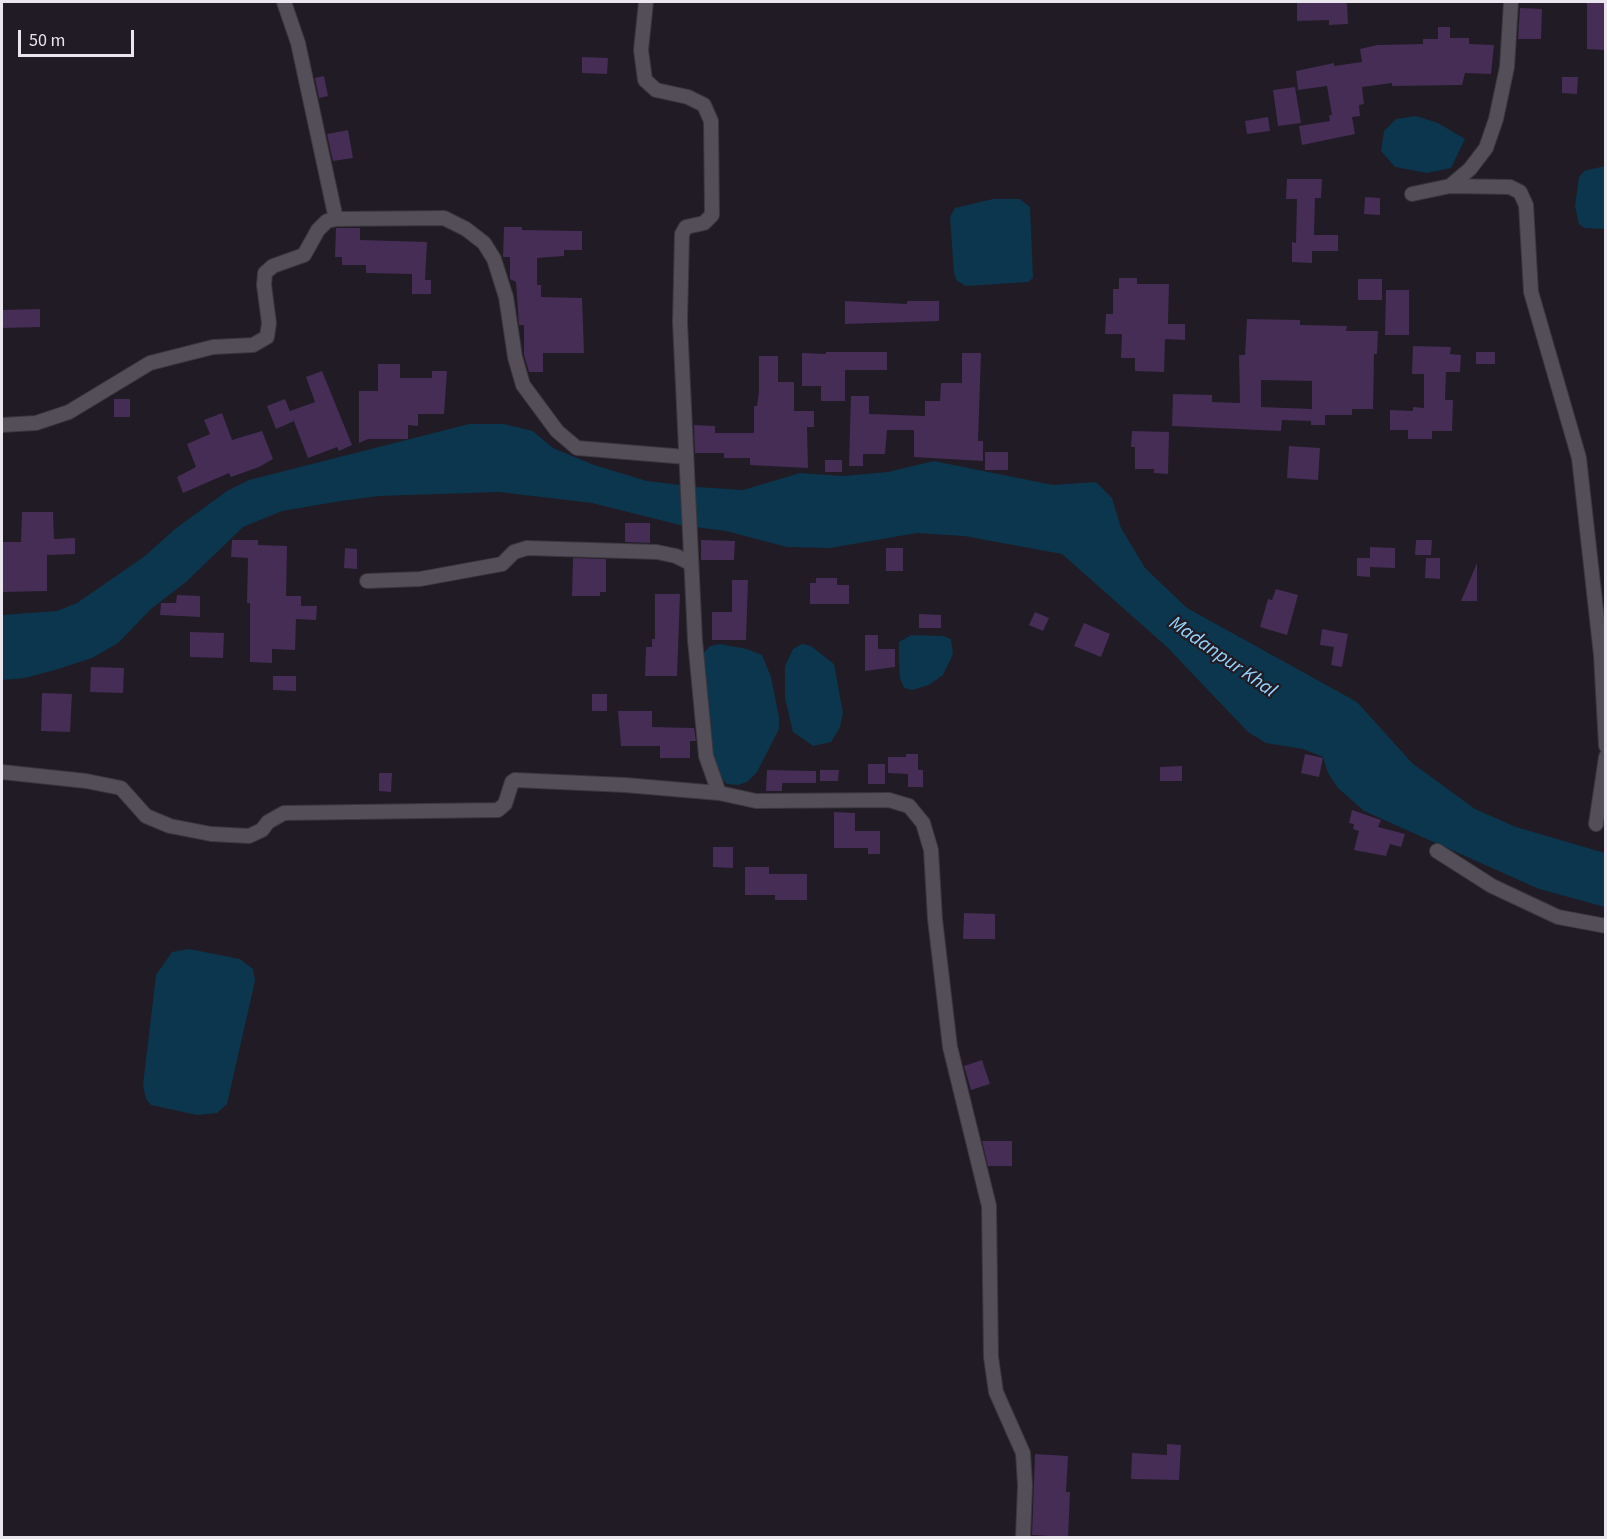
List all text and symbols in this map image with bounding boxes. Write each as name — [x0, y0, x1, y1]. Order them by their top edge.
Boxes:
scale bar — [21, 18, 136, 56]
text: 50 m — [29, 28, 65, 53]
water label: Madanpur Khal — [1164, 612, 1280, 704]

